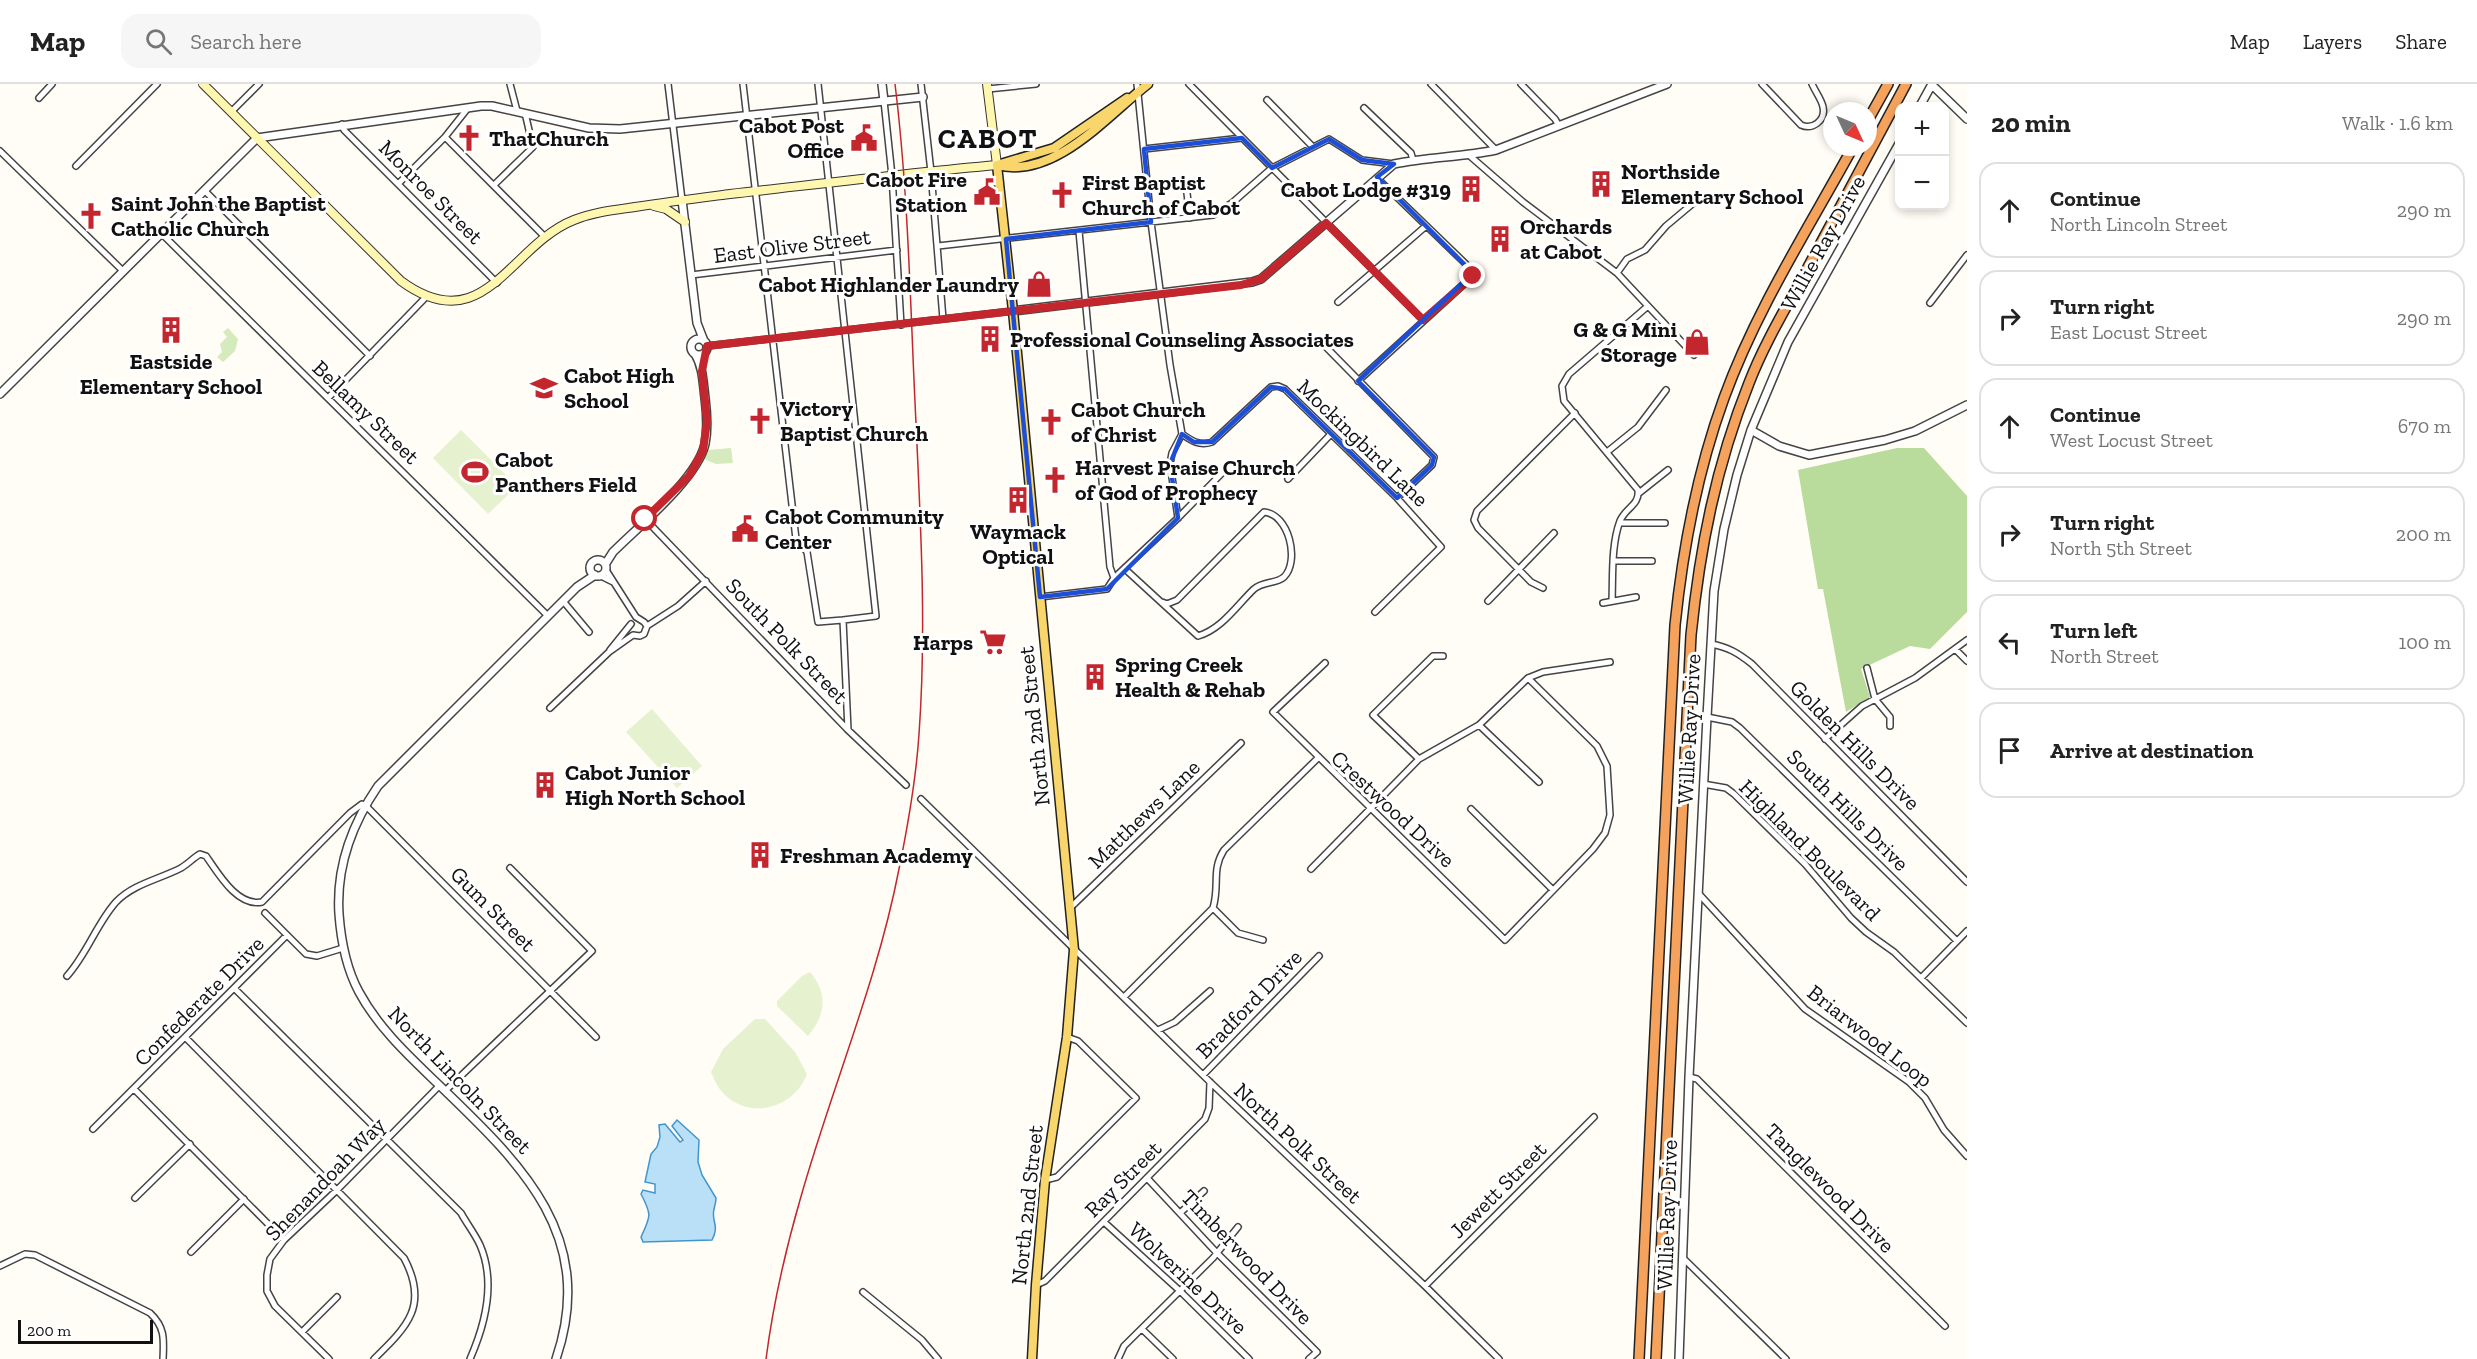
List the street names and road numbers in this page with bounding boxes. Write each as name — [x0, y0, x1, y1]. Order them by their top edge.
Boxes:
street label: Monroe Street — [373, 134, 489, 250]
street label: Willie Ray Drive — [1775, 171, 1871, 315]
street label: East Olive Street — [712, 223, 873, 269]
street label: Bellamy Street — [307, 354, 426, 470]
street label: Mockingbird Lane — [1292, 373, 1434, 513]
street label: South Polk Street — [720, 573, 854, 710]
street label: North 2nd Street — [1012, 644, 1056, 807]
street label: Willie Ray Drive — [1672, 653, 1706, 805]
street label: Golden Hills Drive — [1784, 674, 1926, 816]
street label: South Hills Drive — [1781, 743, 1915, 877]
street label: Crestwood Drive — [1325, 745, 1461, 873]
street label: Matthews Lane — [1082, 754, 1206, 874]
street label: Highland Boulevard — [1734, 774, 1886, 926]
street label: Gum Street — [445, 861, 542, 958]
street label: Confederate Drive — [128, 930, 270, 1072]
street label: Bradford Drive — [1190, 944, 1308, 1064]
street label: Briarwood Loop — [1802, 979, 1938, 1093]
street label: North Lincoln Street — [383, 1000, 538, 1160]
street label: North Polk Street — [1228, 1077, 1368, 1210]
street label: Shenandoah Way — [259, 1111, 391, 1246]
street label: Tanglewood Drive — [1760, 1118, 1900, 1258]
street label: North 2nd Street — [1005, 1123, 1049, 1286]
street label: Ray Street — [1079, 1134, 1168, 1223]
street label: Jewett Street — [1444, 1135, 1553, 1244]
street label: Willie Ray Drive — [1651, 1139, 1683, 1291]
street label: Timberwood Drive — [1175, 1184, 1319, 1330]
street label: Wolverine Drive — [1123, 1216, 1253, 1340]

